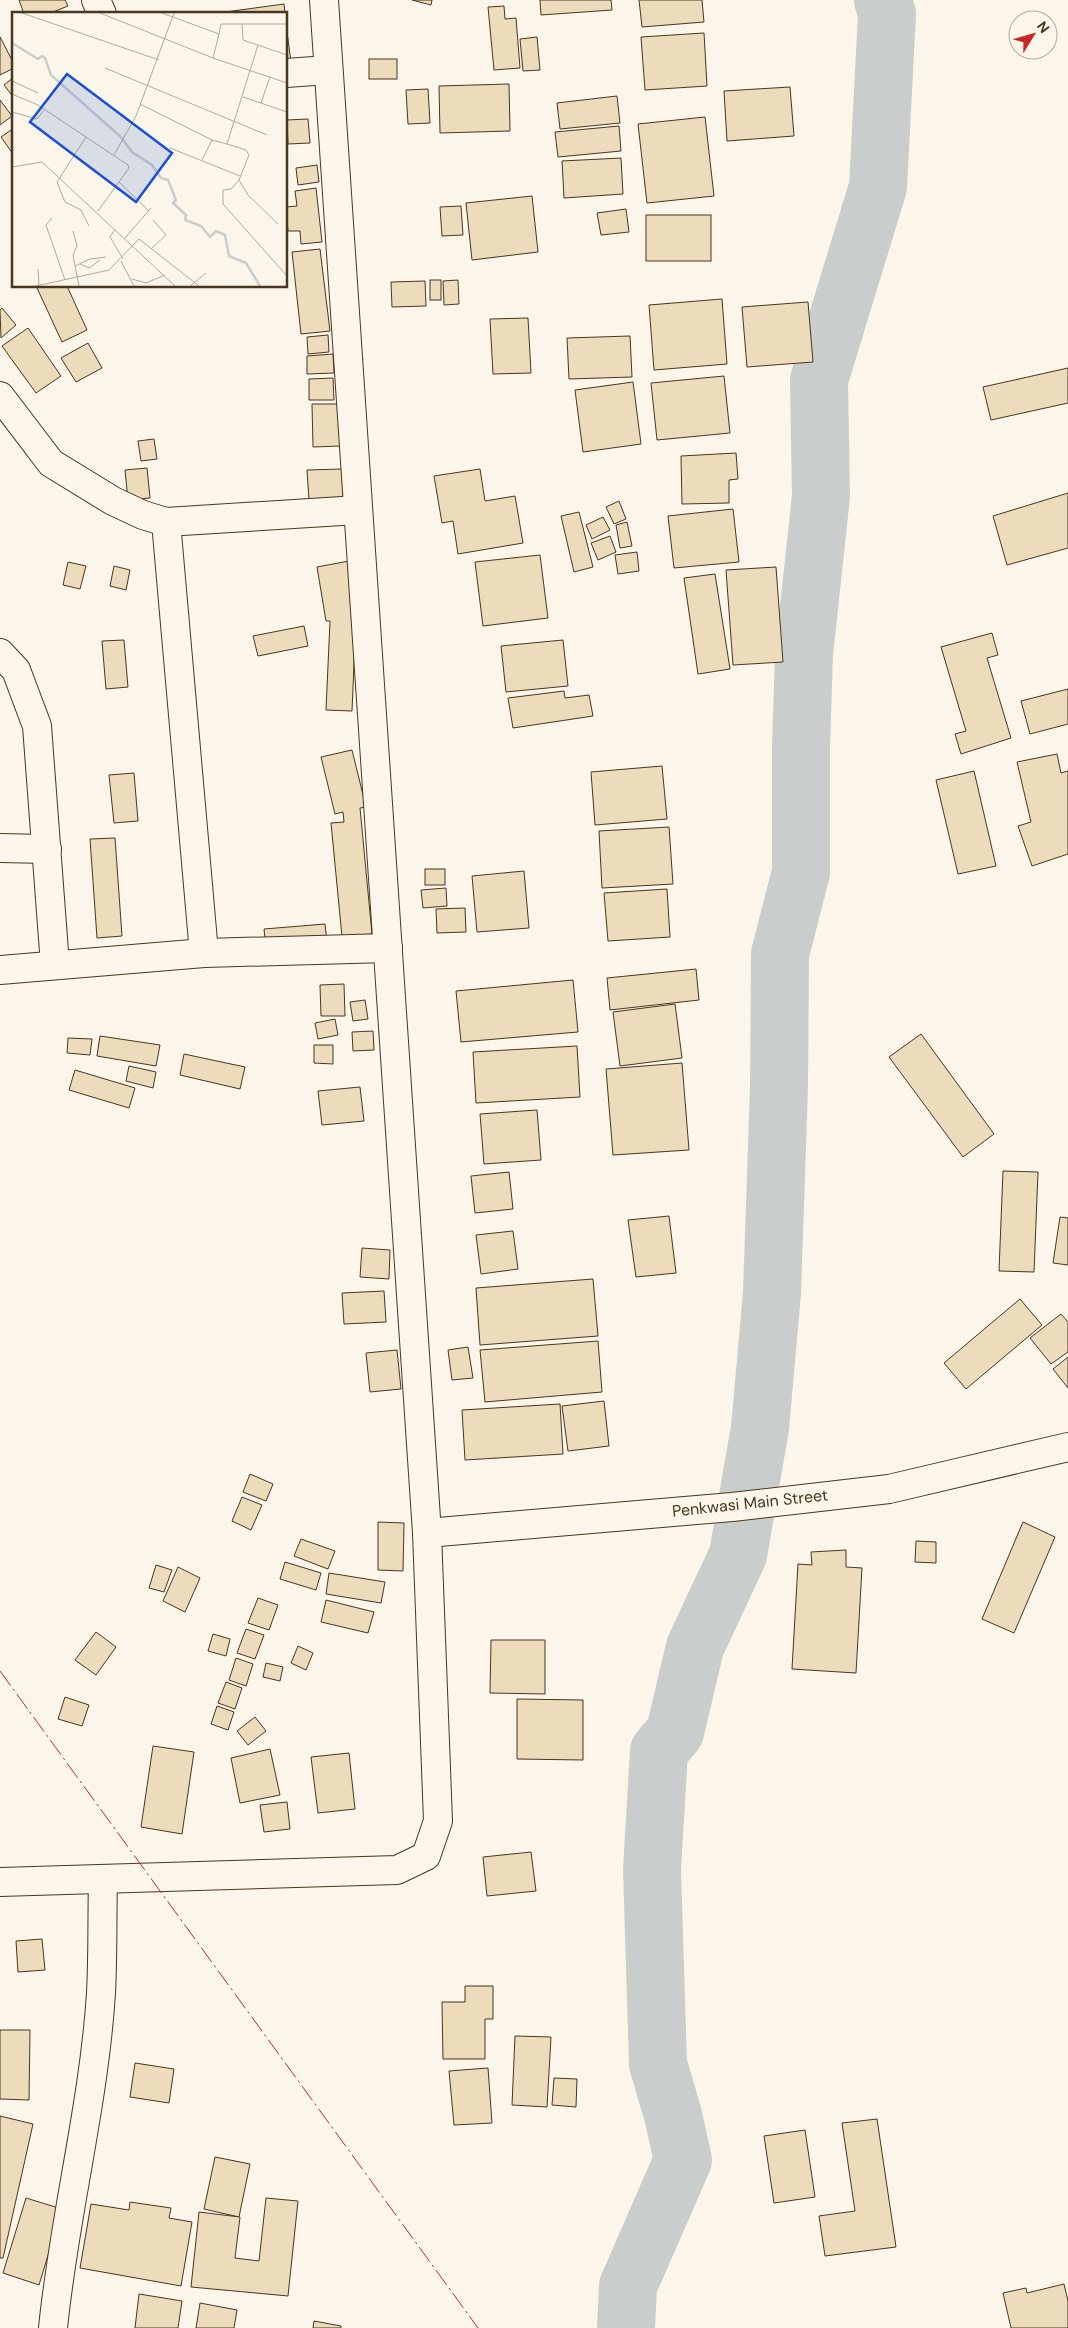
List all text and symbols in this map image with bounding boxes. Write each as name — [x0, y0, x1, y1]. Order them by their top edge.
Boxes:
north arrow — [1008, 10, 1058, 60]
inset map — [12, 12, 288, 288]
text: N — [1033, 18, 1054, 37]
street label: Penkwasi Main Street — [671, 1484, 829, 1522]

